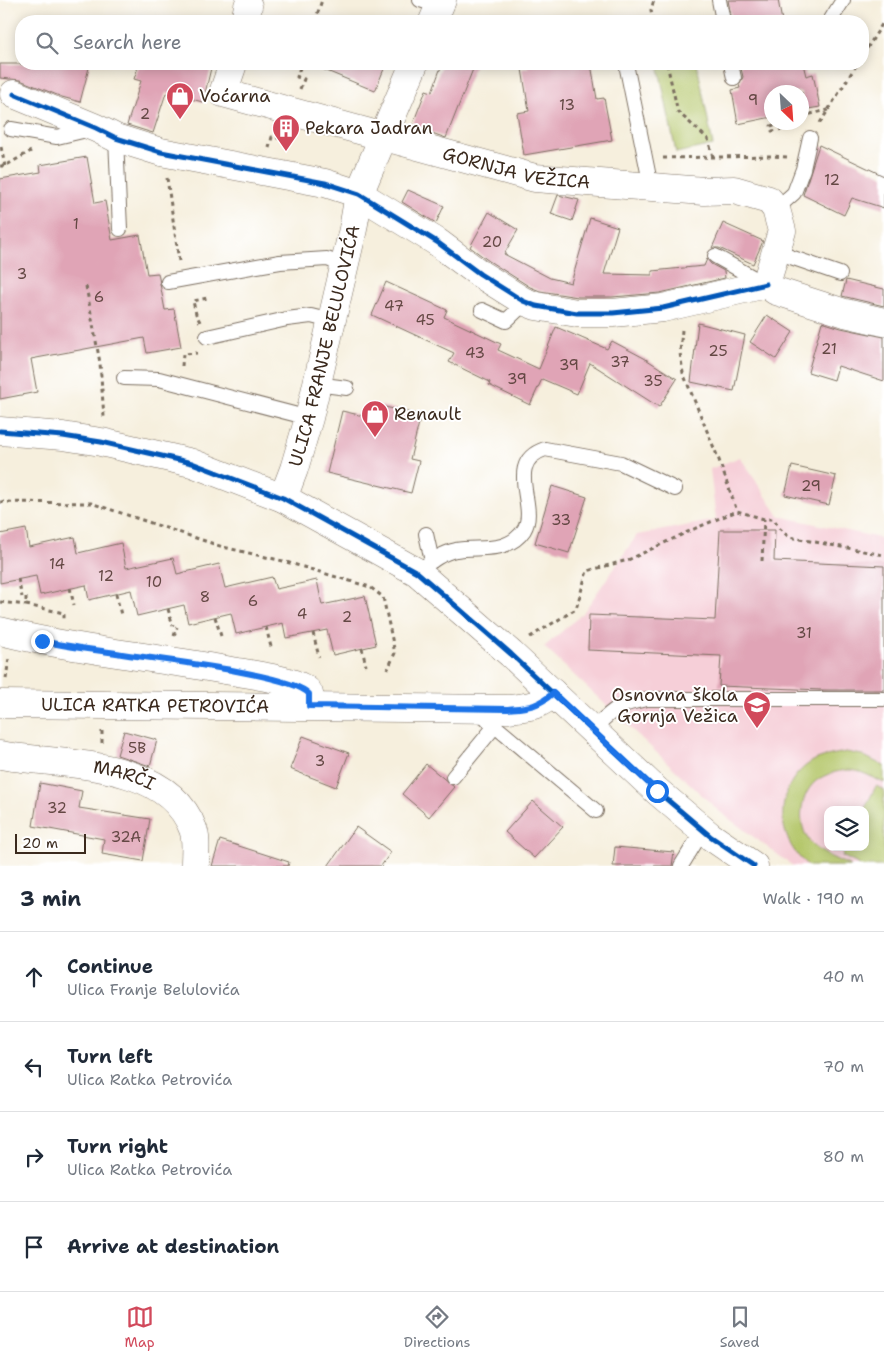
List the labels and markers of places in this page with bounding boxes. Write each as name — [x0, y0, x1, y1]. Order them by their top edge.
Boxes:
shop icon: Voćarna — [165, 81, 195, 120]
place label: Voćarna — [199, 84, 270, 108]
building icon: Pekara Jadran — [271, 113, 301, 152]
place label: Pekara Jadran — [305, 116, 433, 140]
shop icon: Renault — [360, 399, 390, 438]
place label: Renault — [394, 402, 462, 426]
place label: Osnovna škola Gornja Vežica — [612, 683, 738, 728]
school or university icon: Osnovna škola Gornja Vežica — [742, 690, 772, 729]

